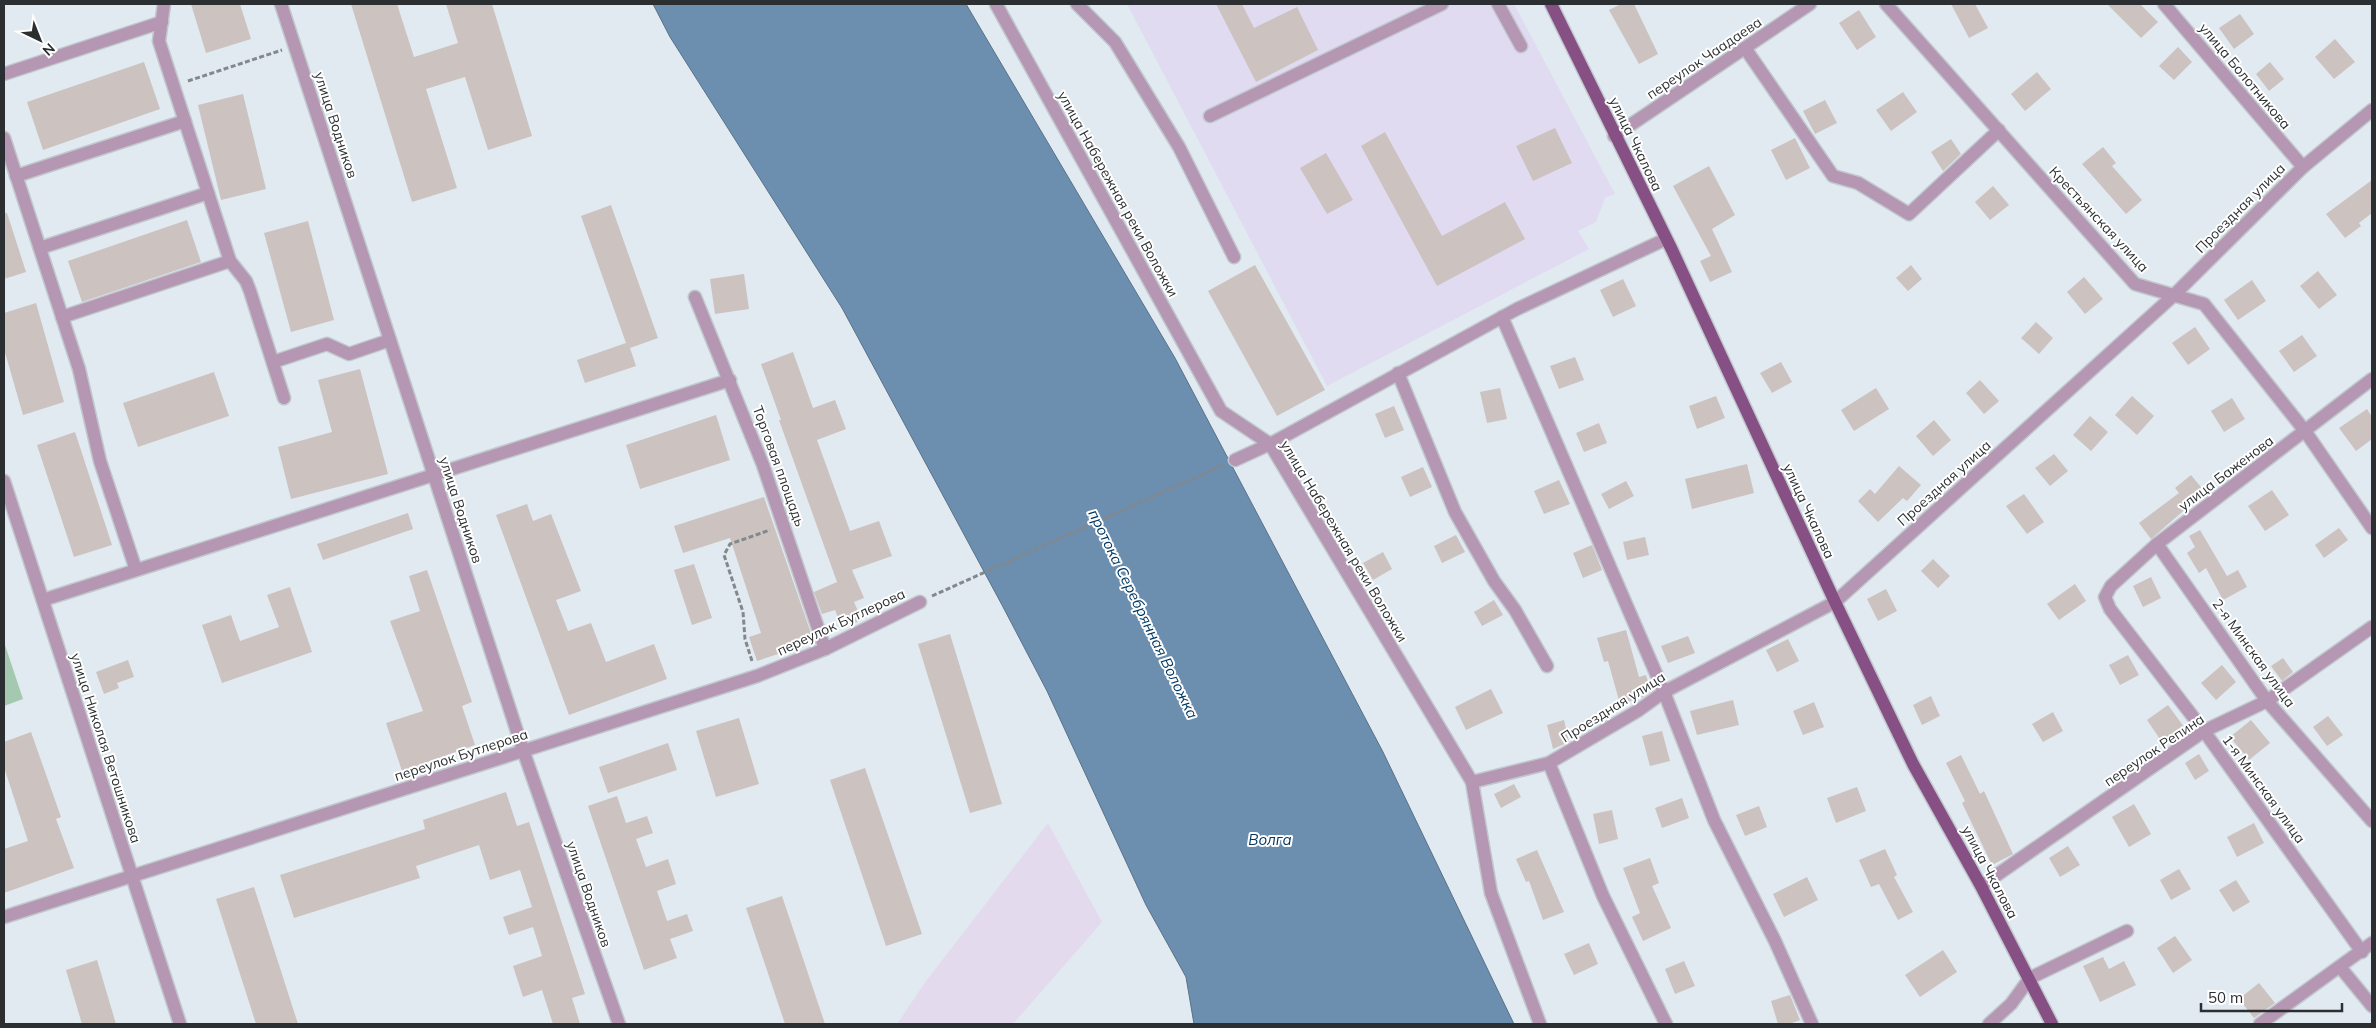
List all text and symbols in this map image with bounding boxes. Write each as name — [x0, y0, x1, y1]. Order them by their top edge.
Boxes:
street label: переулок Чаадаева — [1643, 13, 1765, 103]
north arrow — [15, 15, 65, 65]
street label: улица Болотникова — [2195, 19, 2295, 133]
text: N — [39, 39, 59, 60]
street label: улица Водников — [310, 70, 362, 181]
street label: улица Набережная реки Воложки — [1054, 88, 1182, 300]
street label: улица Чкалова — [1605, 94, 1667, 194]
street label: Проездная улица — [2191, 159, 2289, 257]
street label: Крестьянская улица — [2045, 162, 2153, 276]
street label: Торговая площадь — [749, 403, 809, 529]
street label: улица Баженова — [2175, 431, 2277, 515]
street label: Проездная улица — [1893, 436, 1995, 530]
street label: улица Набережная реки Воложки — [1276, 437, 1412, 645]
street label: улица Водников — [435, 455, 487, 566]
street label: улица Чкалова — [1779, 461, 1839, 561]
water label: протока Серебрянная Воложка — [1084, 506, 1202, 721]
street label: переулок Бутлерова — [774, 584, 908, 660]
street label: 2-я Минская улица — [2209, 595, 2299, 711]
street label: улица Николая Ветошникова — [67, 651, 145, 845]
street label: Проездная улица — [1557, 668, 1669, 746]
street label: переулок Репина — [2100, 710, 2208, 790]
street label: переулок Бутлерова — [392, 725, 530, 785]
street label: 1-я Минская улица — [2219, 731, 2309, 847]
street label: улица Чкалова — [1958, 822, 2022, 922]
water label: Волга — [1248, 830, 1292, 849]
street label: улица Водников — [562, 839, 616, 949]
scale bar — [2201, 980, 2342, 1012]
text: 50 m — [2208, 988, 2243, 1007]

